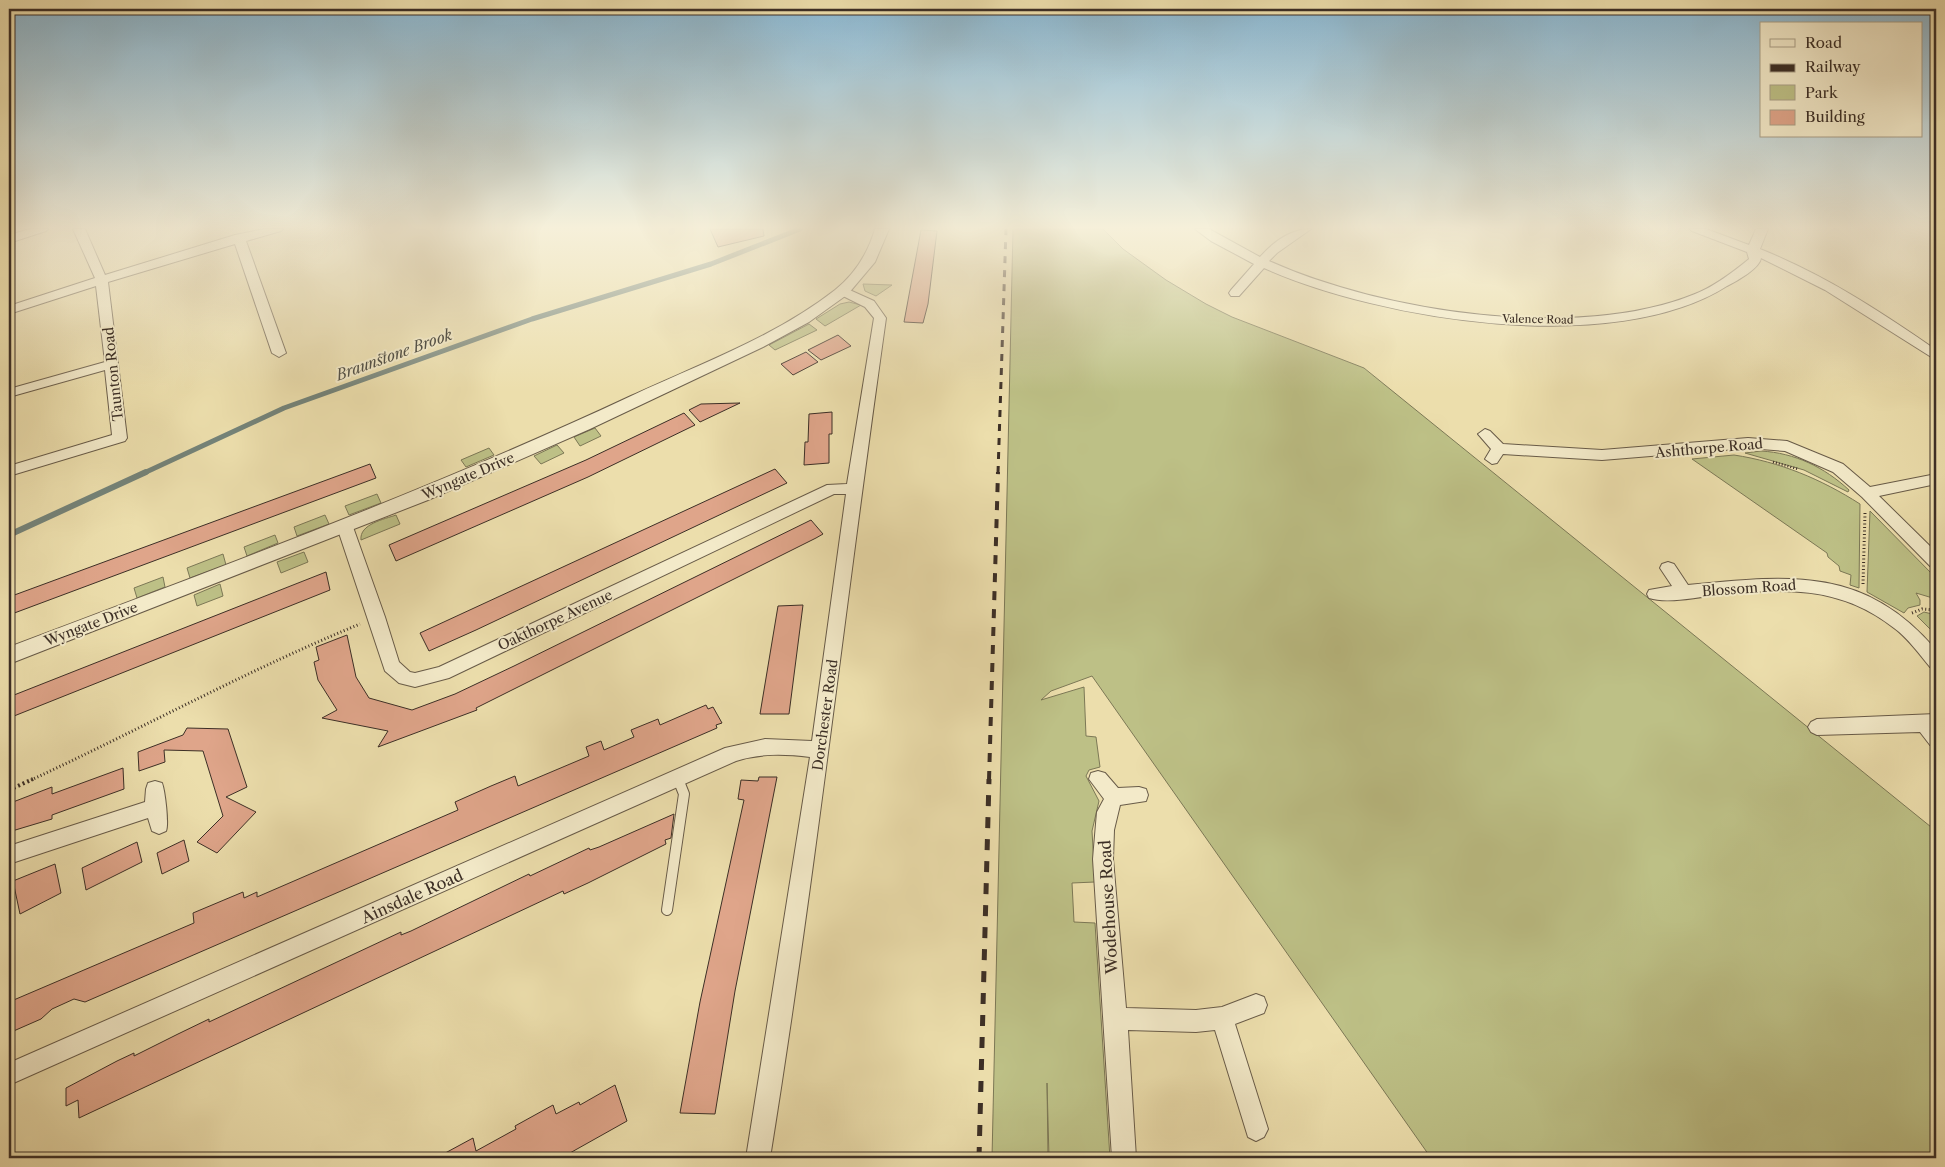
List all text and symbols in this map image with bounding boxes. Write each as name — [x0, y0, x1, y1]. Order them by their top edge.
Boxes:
legend — [1760, 22, 1922, 138]
text: Road — [1805, 33, 1842, 52]
text: Railway — [1805, 57, 1861, 76]
text: Park — [1805, 83, 1839, 102]
text: Building — [1805, 107, 1865, 126]
street label: Valence Road — [1501, 311, 1574, 327]
water label: Braunstone Brook — [332, 325, 455, 385]
street label: Taunton Road — [99, 326, 127, 422]
street label: Ashthorpe Road — [1653, 434, 1764, 462]
street label: Wyngate Drive — [418, 448, 517, 504]
street label: Blossom Road — [1701, 576, 1797, 600]
street label: Oakthorpe Avenue — [495, 585, 615, 654]
street label: Wyngate Drive — [41, 598, 140, 650]
street label: Dorchester Road — [808, 658, 842, 772]
street label: Wodehouse Road — [1094, 839, 1122, 976]
street label: Ainsdale Road — [357, 865, 466, 928]

